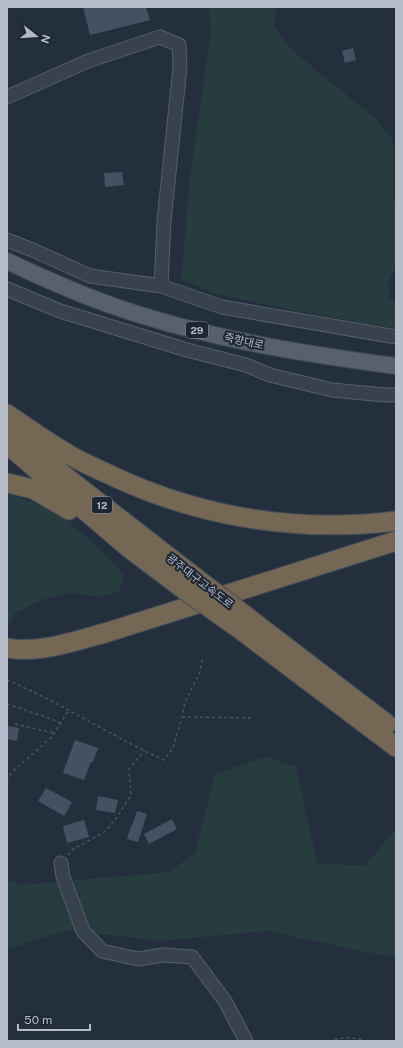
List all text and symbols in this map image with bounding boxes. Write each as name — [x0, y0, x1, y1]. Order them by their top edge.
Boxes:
north arrow — [16, 16, 56, 56]
text: N — [39, 33, 53, 45]
road number: 29 — [186, 322, 208, 338]
street label: 죽향대로 — [223, 331, 265, 351]
road number: 12 — [92, 497, 112, 513]
street label: 광주대구고속도로 — [164, 551, 236, 611]
scale bar — [18, 1006, 90, 1032]
text: 50 m — [24, 1013, 52, 1027]

